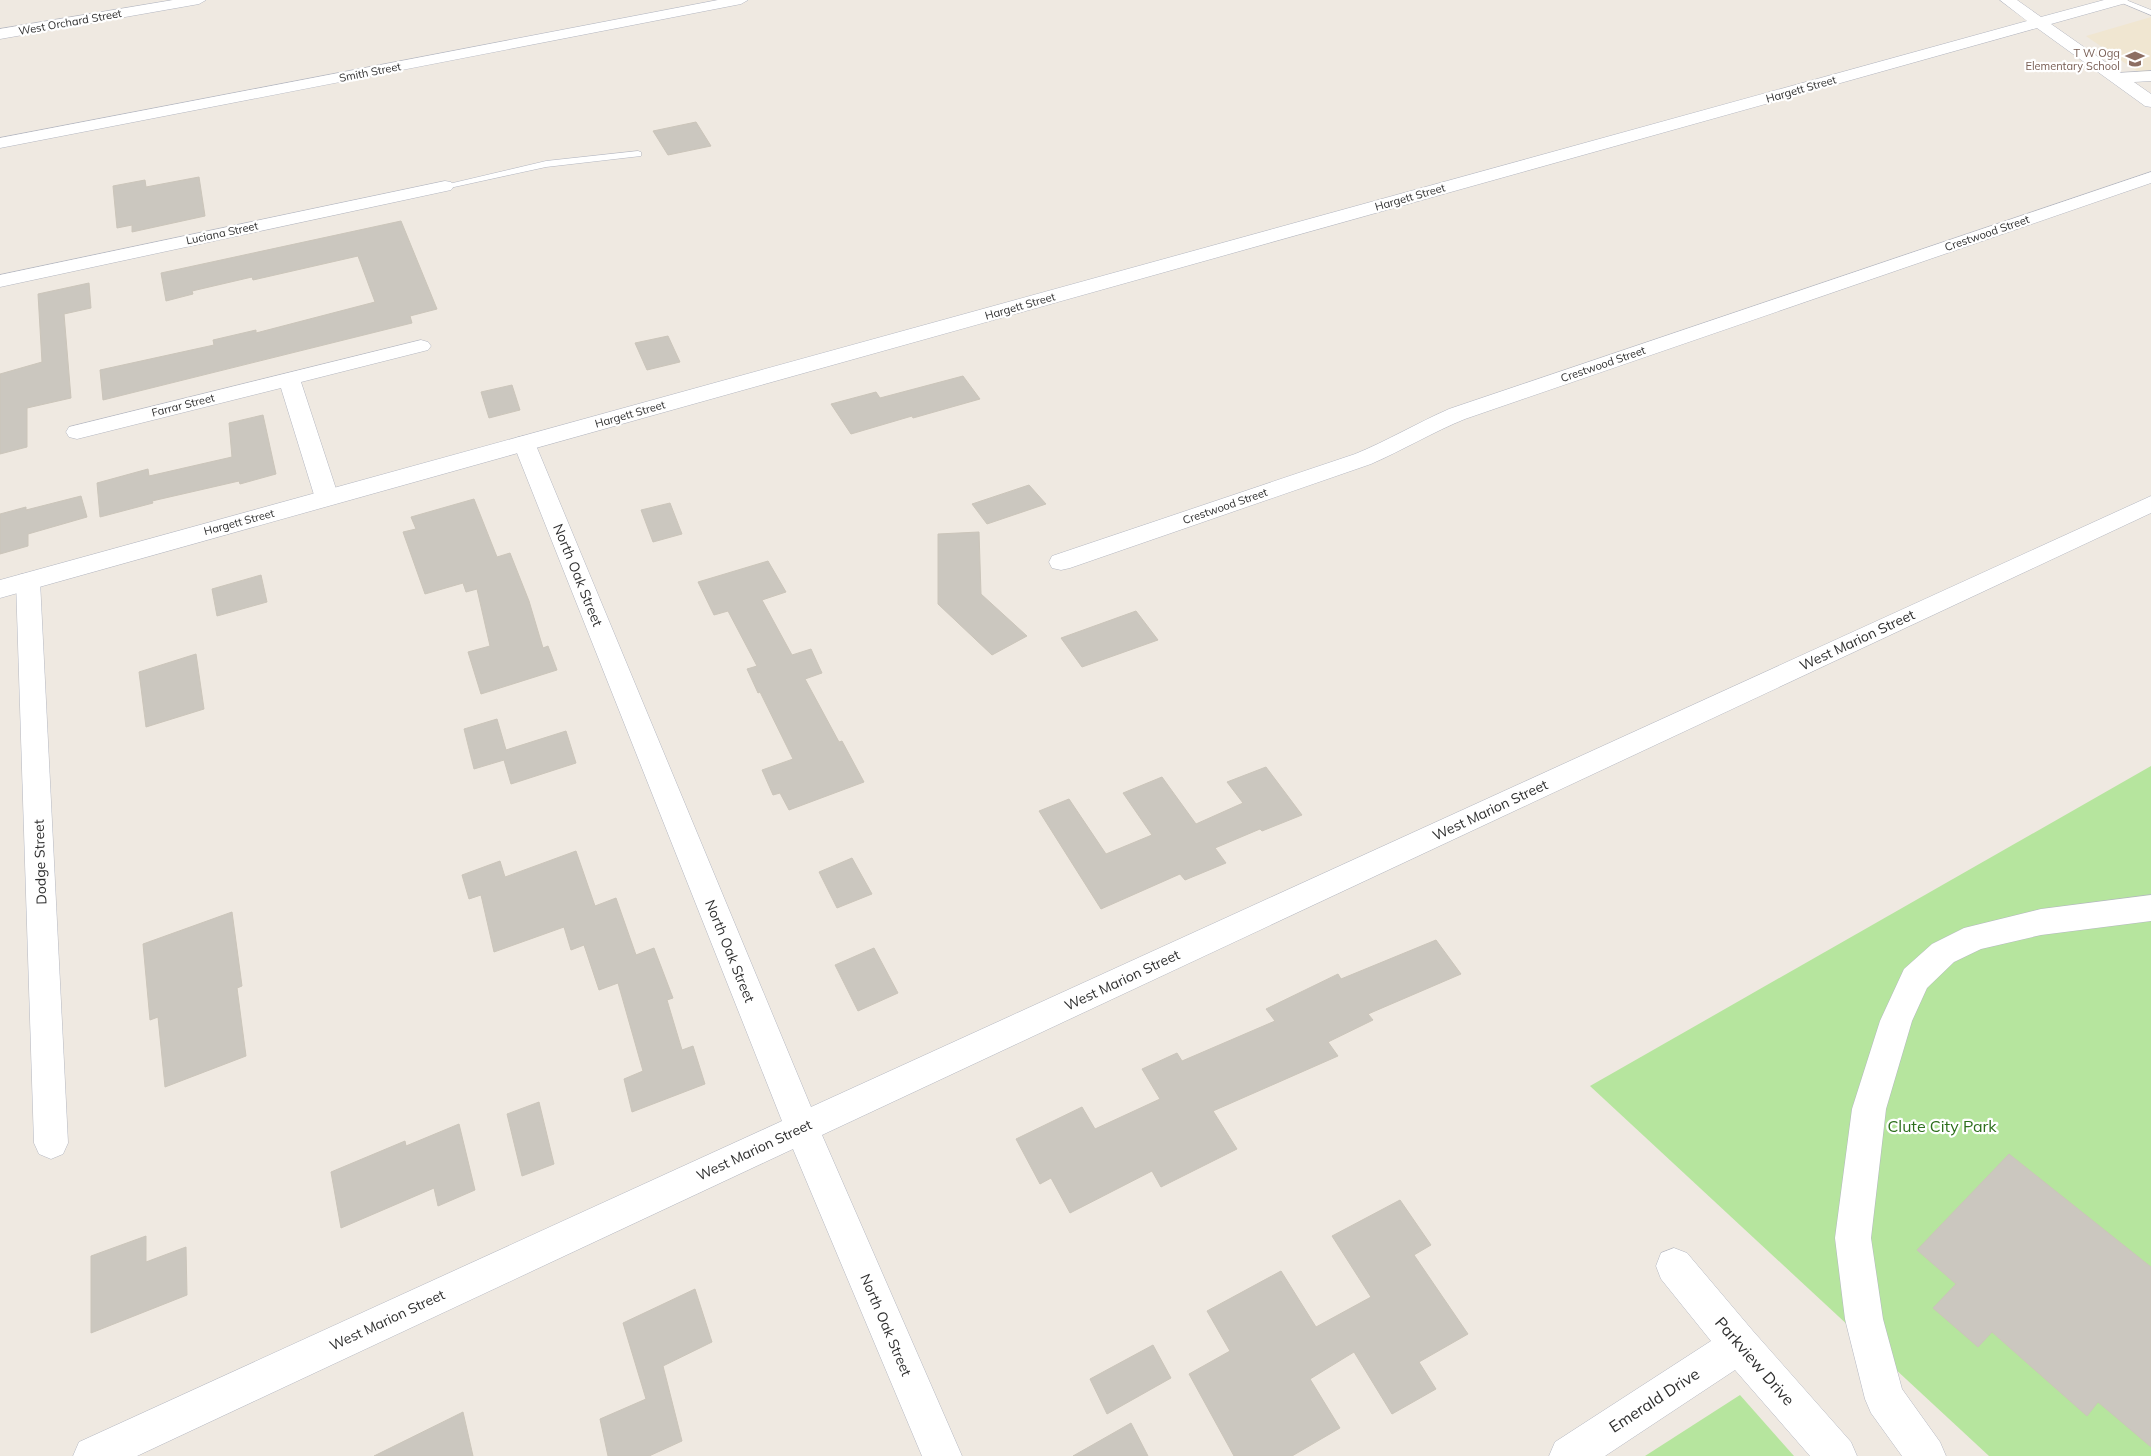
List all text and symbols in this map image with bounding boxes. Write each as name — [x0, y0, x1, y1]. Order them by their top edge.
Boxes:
street label: West Orchard Street — [17, 6, 123, 38]
place label: T W Ogg Elementary School — [2025, 46, 2120, 73]
school or university icon: T W Ogg Elementary School — [2124, 48, 2146, 70]
street label: Smith Street — [338, 59, 402, 85]
street label: Hargett Street — [1764, 72, 1838, 106]
street label: Hargett Street — [1373, 180, 1447, 214]
street label: Crestwood Street — [1943, 212, 2031, 254]
street label: Luciana Street — [185, 219, 259, 247]
street label: Hargett Street — [983, 289, 1057, 323]
street label: Crestwood Street — [1559, 343, 1647, 385]
street label: Farrar Street — [150, 390, 216, 420]
street label: Hargett Street — [593, 397, 667, 431]
street label: Crestwood Street — [1181, 485, 1269, 527]
street label: Hargett Street — [202, 506, 276, 538]
street label: North Oak Street — [549, 521, 607, 629]
street label: West Marion Street — [1796, 605, 1918, 675]
street label: West Marion Street — [1429, 775, 1551, 845]
street label: Dodge Street — [30, 819, 50, 905]
street label: North Oak Street — [701, 897, 759, 1005]
street label: West Marion Street — [1061, 945, 1183, 1015]
street label: West Marion Street — [693, 1115, 815, 1185]
park label: Clute City Park — [1887, 1116, 1997, 1136]
street label: North Oak Street — [856, 1271, 916, 1379]
street label: West Marion Street — [326, 1285, 448, 1355]
street label: Parkview Drive — [1711, 1313, 1799, 1409]
street label: Emerald Drive — [1605, 1363, 1703, 1437]

